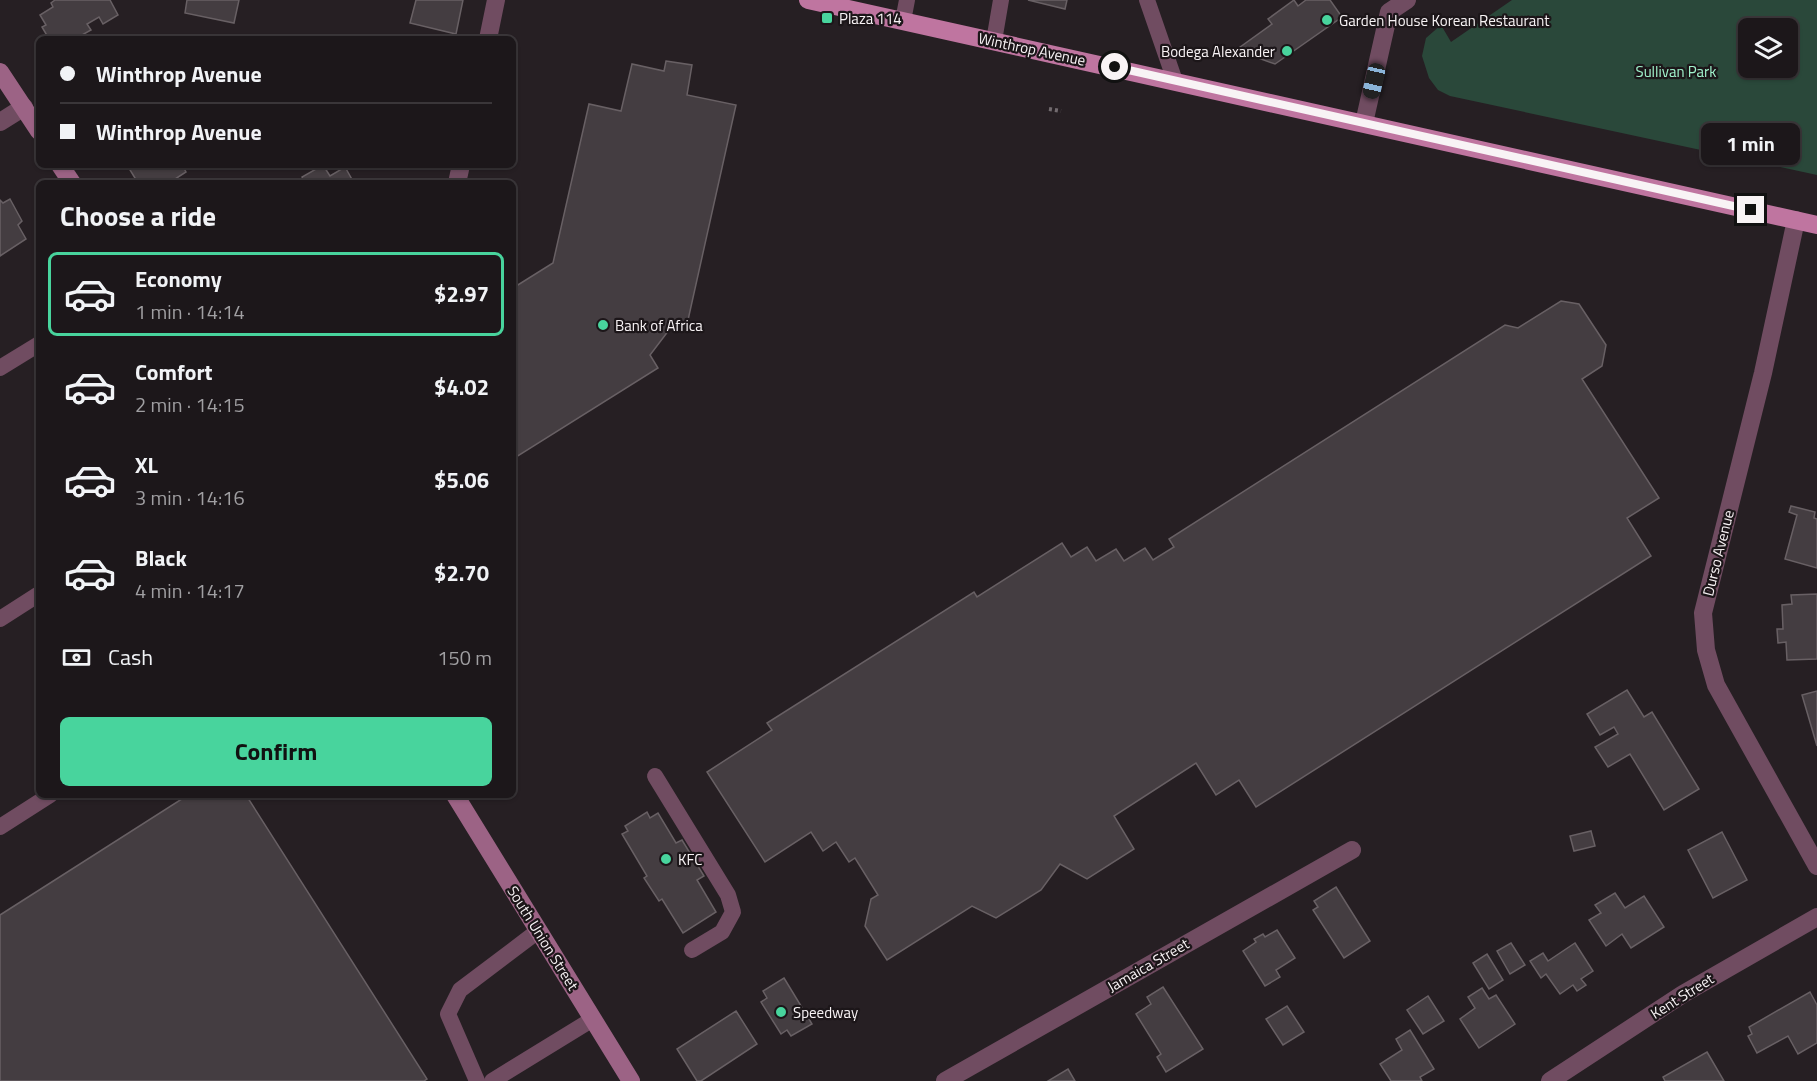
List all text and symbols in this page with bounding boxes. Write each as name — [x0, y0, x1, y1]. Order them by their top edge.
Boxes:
place label: Plaza 114 — [839, 7, 902, 30]
place label: Garden House Korean Restaurant — [1339, 9, 1550, 32]
marker: Plaza 114 — [820, 11, 834, 25]
marker: Garden House Korean Restaurant — [1320, 13, 1334, 27]
map controls — [1738, 18, 1798, 78]
button: layers — [1738, 18, 1798, 78]
street label: Winthrop Avenue — [976, 26, 1088, 72]
place label: Bodega Alexander — [1161, 40, 1275, 63]
marker: Bodega Alexander — [1280, 44, 1294, 58]
route start — [1101, 53, 1128, 80]
text: Winthrop Avenue — [96, 57, 262, 91]
park label: Sullivan Park — [1636, 60, 1717, 83]
car — [1361, 61, 1387, 101]
text: Winthrop Avenue — [96, 115, 262, 149]
callout: 1 min — [1702, 123, 1800, 165]
text: 1 min — [1726, 128, 1775, 159]
text: Choose a ride — [60, 195, 216, 236]
route end — [1737, 196, 1764, 223]
text: Economy — [135, 262, 222, 296]
icon: car — [63, 267, 117, 321]
text: $2.97 — [434, 277, 489, 311]
text: 1 min · 14:14 — [135, 296, 245, 327]
place label: Bank of Africa — [615, 314, 703, 337]
marker: Bank of Africa — [596, 318, 610, 332]
text: Comfort — [135, 355, 213, 389]
icon: car — [63, 360, 117, 414]
text: $4.02 — [434, 370, 489, 404]
text: 2 min · 14:15 — [135, 389, 245, 420]
text: XL — [135, 448, 158, 482]
icon: car — [63, 453, 117, 507]
text: $5.06 — [434, 463, 489, 497]
text: 3 min · 14:16 — [135, 482, 245, 513]
street label: Durso Avenue — [1696, 508, 1740, 598]
text: Black — [135, 541, 187, 575]
icon: car — [63, 546, 117, 600]
text: $2.70 — [434, 556, 489, 590]
text: 4 min · 14:17 — [135, 575, 245, 606]
text: Cash — [108, 640, 153, 674]
icon: cash — [60, 641, 93, 674]
text: 150 m — [437, 642, 492, 673]
button: Confirm — [60, 717, 492, 786]
place label: KFC — [678, 848, 702, 871]
marker: KFC — [659, 852, 673, 866]
street label: South Union Street — [502, 881, 585, 995]
street label: Jamaica Street — [1103, 932, 1194, 998]
street label: Kent Street — [1646, 967, 1719, 1025]
place label: Speedway — [793, 1001, 858, 1024]
marker: Speedway — [774, 1005, 788, 1019]

